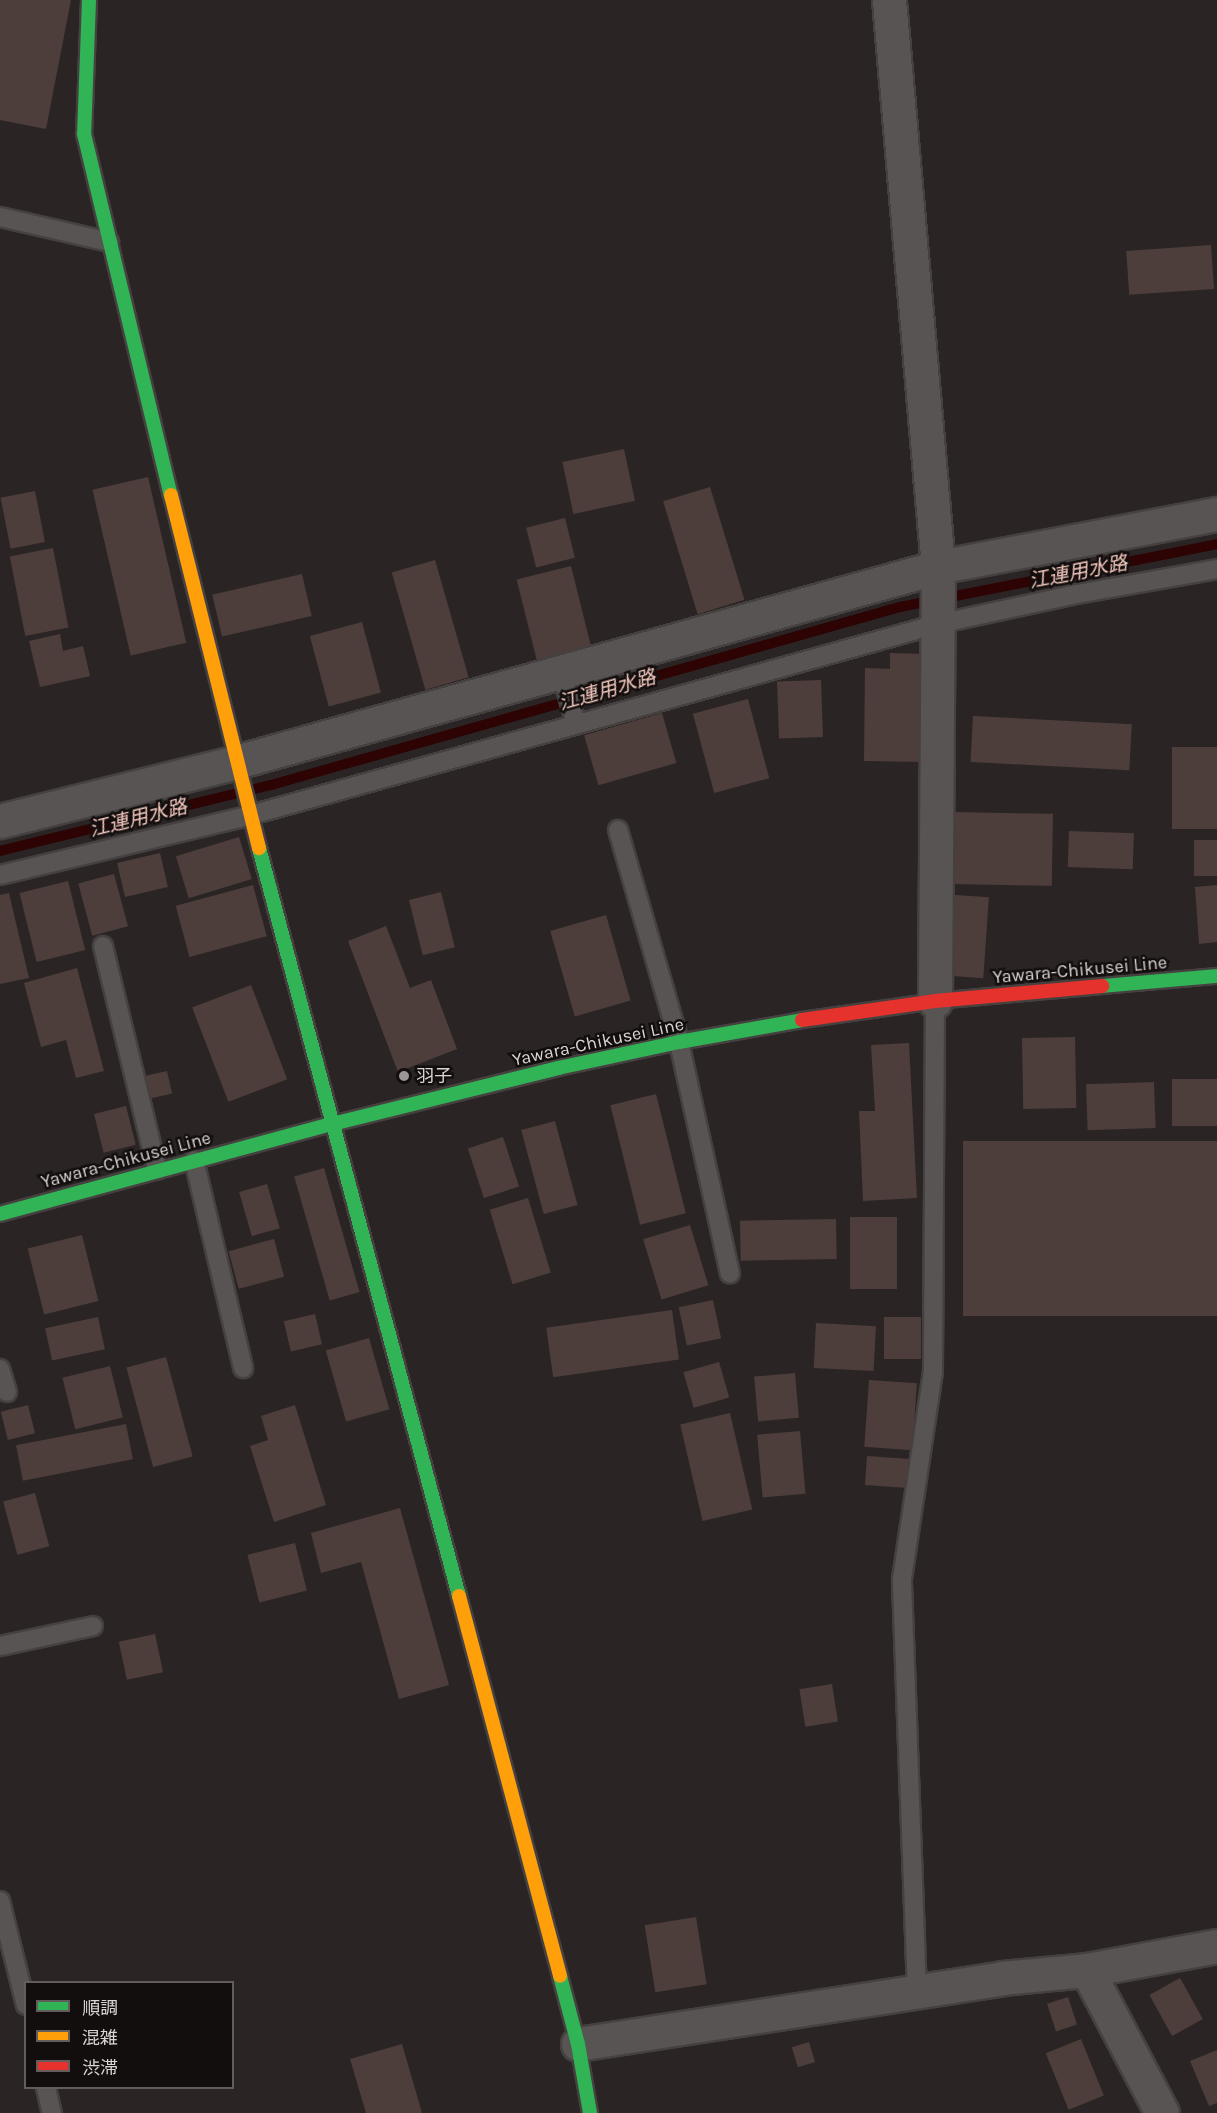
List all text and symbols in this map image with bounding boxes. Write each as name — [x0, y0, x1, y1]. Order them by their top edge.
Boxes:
water label: 江連用水路 — [1027, 551, 1129, 593]
water label: 江連用水路 — [556, 665, 658, 715]
water label: 江連用水路 — [87, 794, 189, 842]
street label: Yawara-Chikusei Line — [992, 952, 1168, 988]
street label: Yawara-Chikusei Line — [510, 1013, 686, 1071]
place label: 羽子 — [416, 1065, 452, 1087]
marker: 羽子 — [397, 1069, 411, 1083]
street label: Yawara-Chikusei Line — [39, 1127, 213, 1193]
legend — [24, 1981, 234, 2089]
text: 順調 — [82, 1997, 118, 2019]
text: 混雑 — [82, 2027, 118, 2049]
text: 渋滞 — [82, 2057, 118, 2079]

